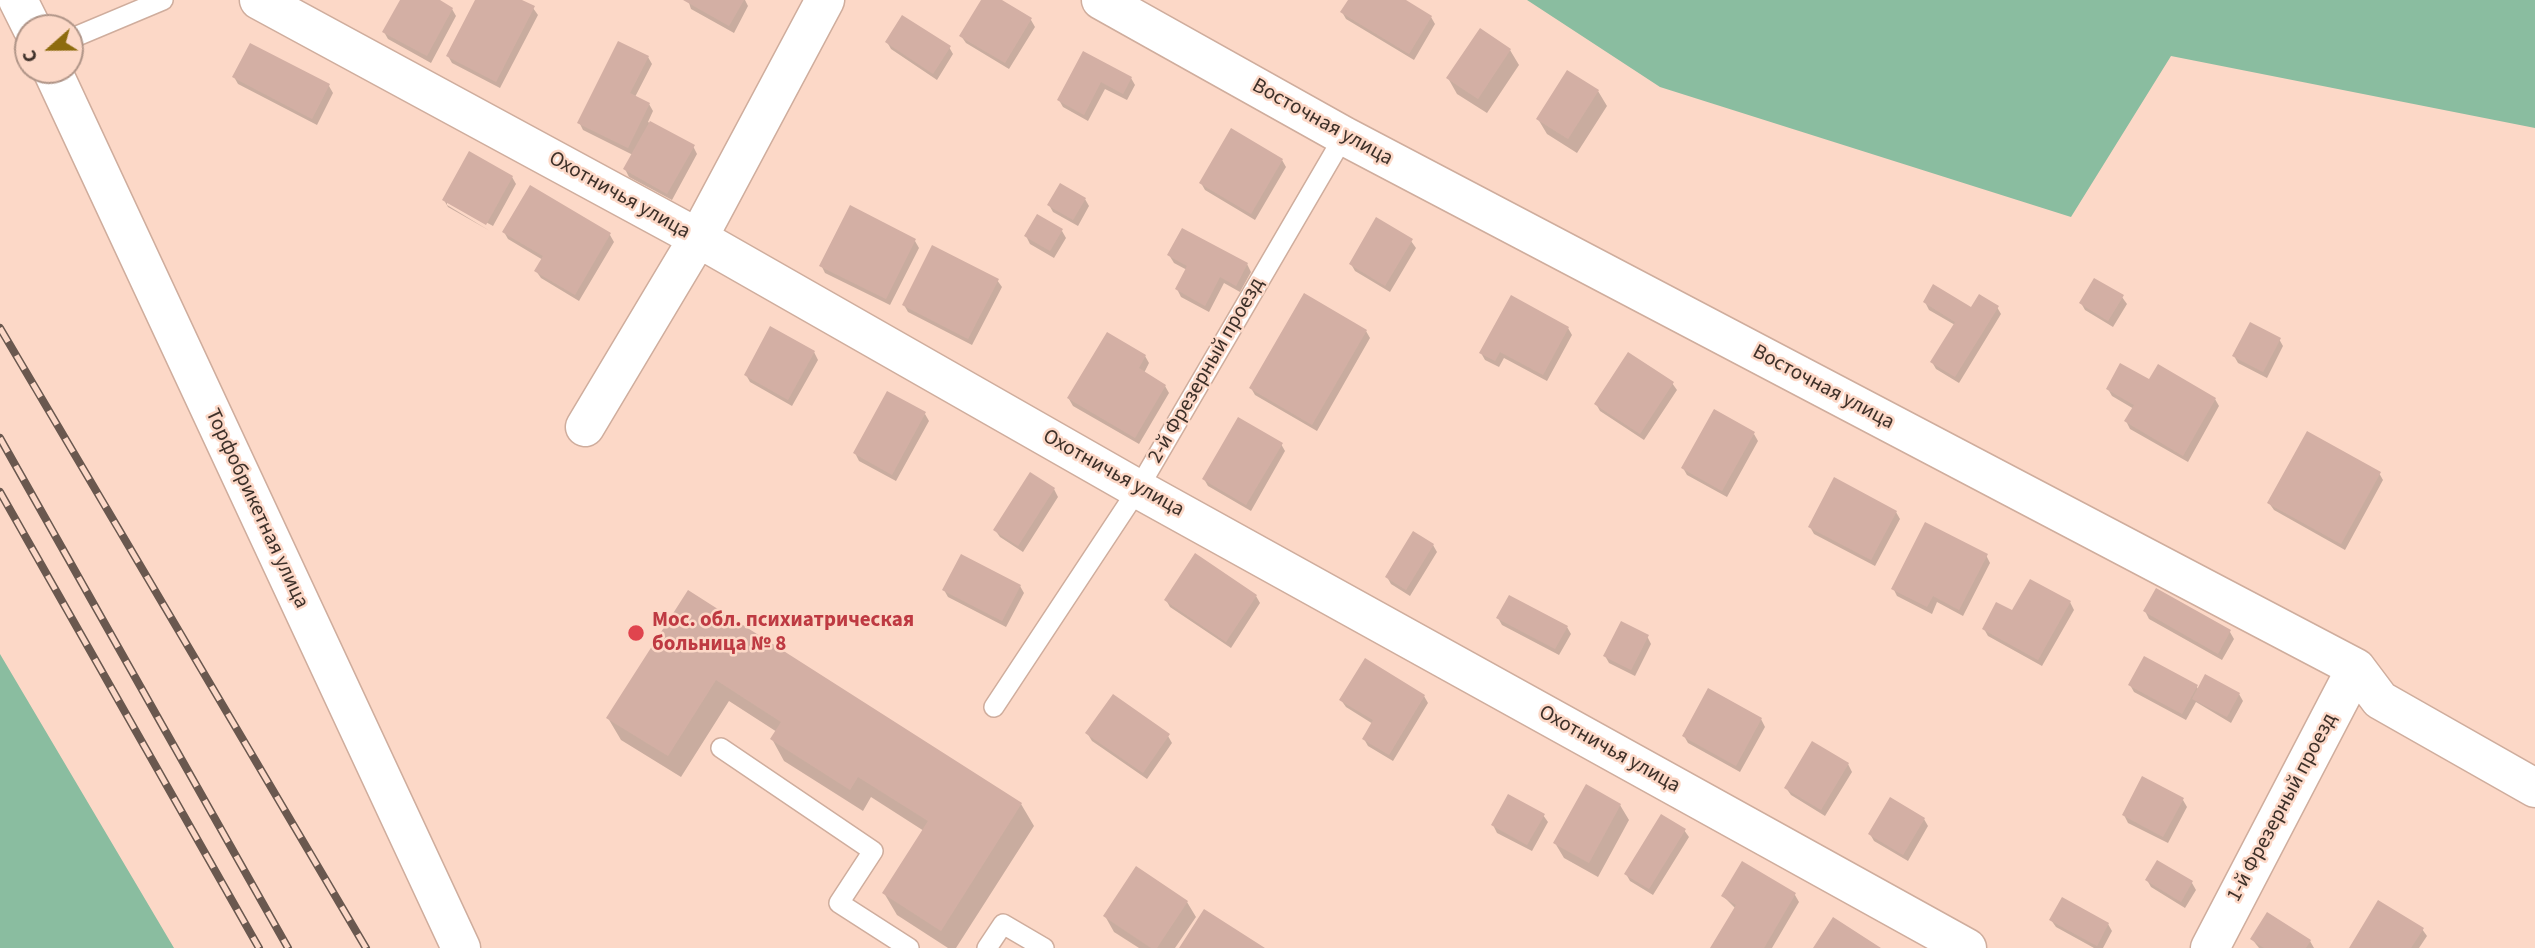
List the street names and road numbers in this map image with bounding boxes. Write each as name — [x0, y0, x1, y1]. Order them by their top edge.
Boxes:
street label: Восточная улица — [1247, 74, 1397, 172]
street label: Охотничья улица — [544, 147, 694, 245]
street label: 2-й Фрезерный проезд — [1144, 274, 1270, 468]
street label: Восточная улица — [1748, 340, 1898, 436]
street label: Торфобрикетная улица — [199, 405, 313, 613]
street label: Охотничья улица — [1038, 425, 1188, 523]
street label: Охотничья улица — [1534, 701, 1684, 799]
street label: 1-й Фрезерный проезд — [2223, 709, 2343, 907]

